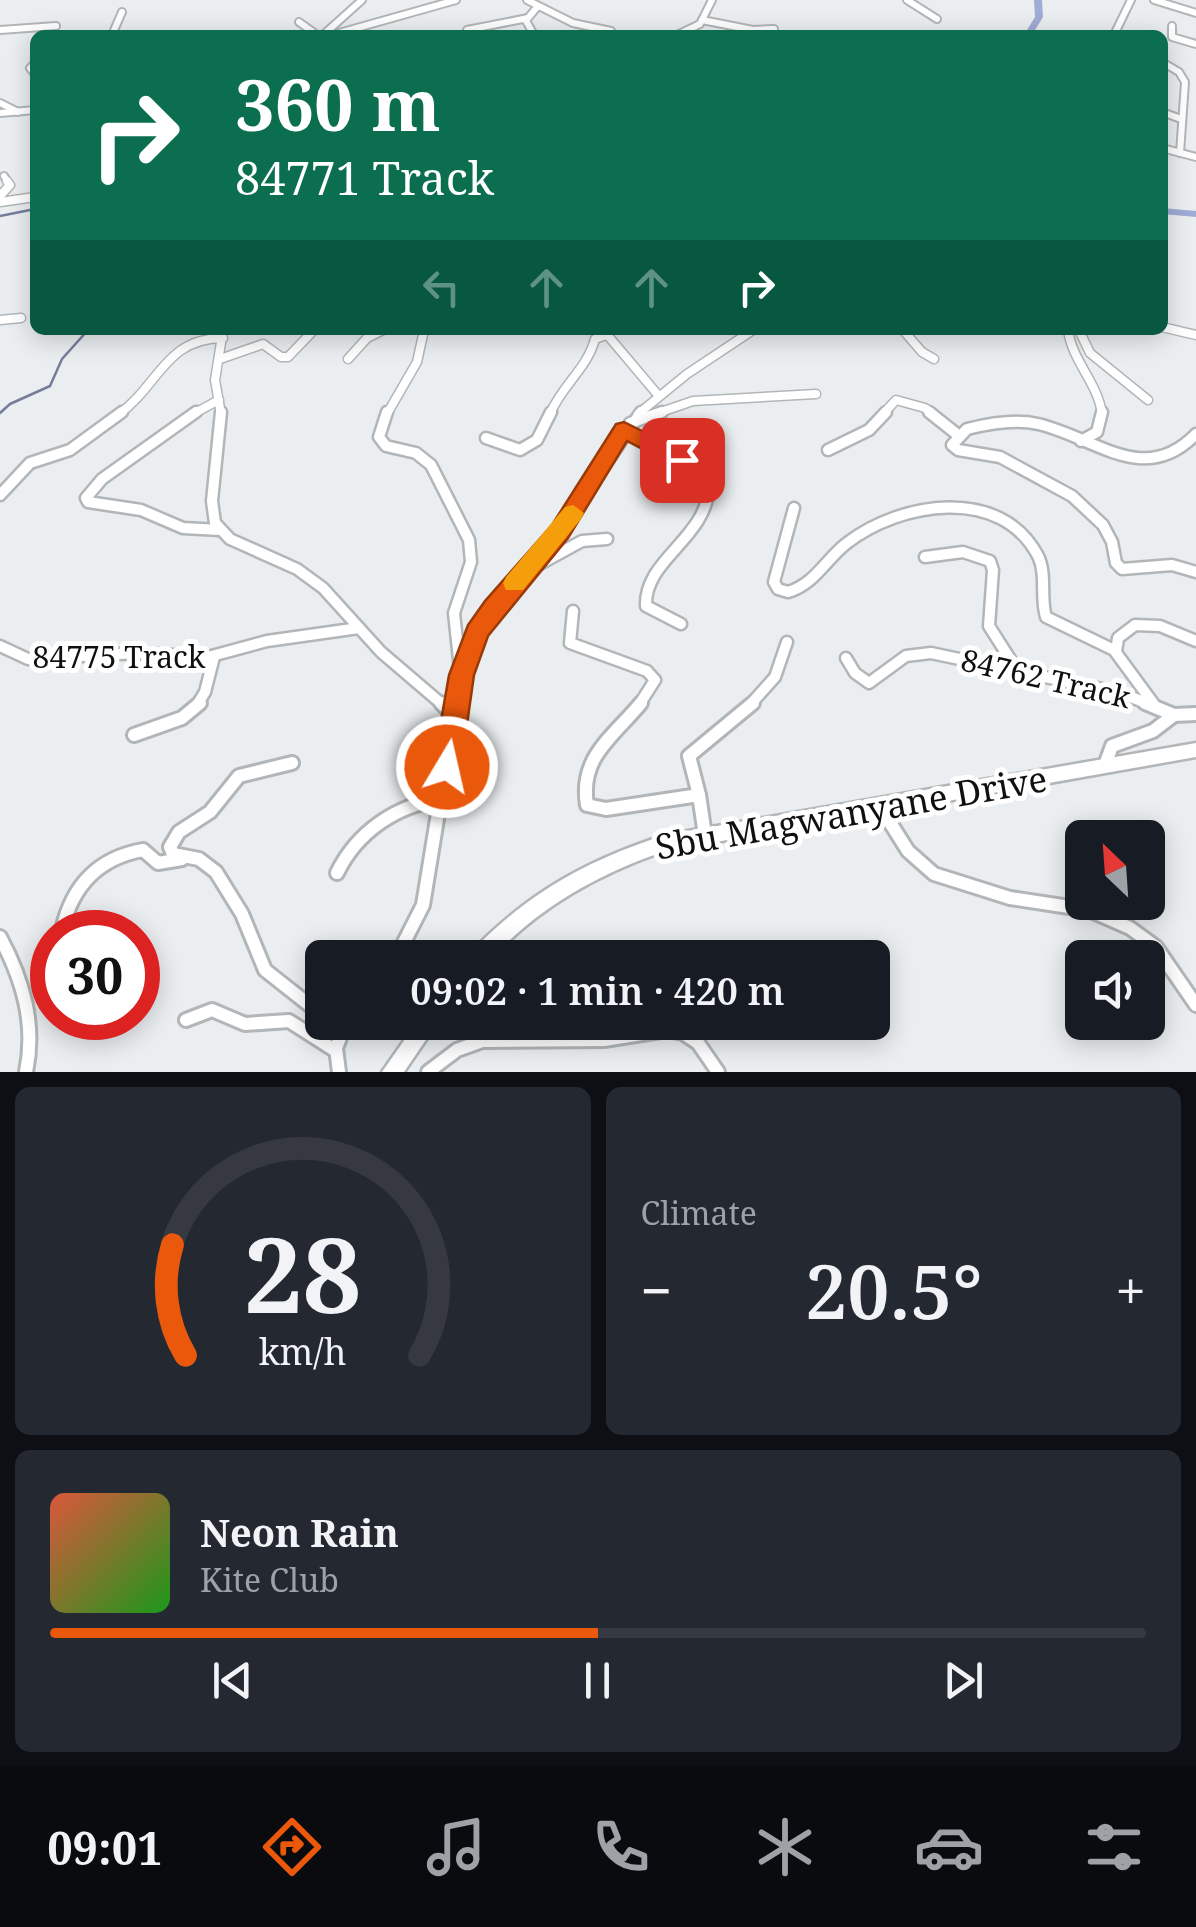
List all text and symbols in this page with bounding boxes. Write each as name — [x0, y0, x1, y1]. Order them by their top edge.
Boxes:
text: 360 m — [235, 56, 441, 152]
icon: right — [70, 70, 200, 200]
text: 84771 Track — [235, 147, 494, 208]
icon: left — [414, 260, 469, 315]
icon: ahead — [519, 260, 574, 315]
icon: ahead — [624, 260, 679, 315]
icon: right — [729, 260, 784, 315]
pin — [640, 418, 725, 503]
icon: arrive — [655, 433, 710, 488]
street label: 84775 Track — [33, 636, 206, 677]
street label: 84762 Track — [957, 639, 1135, 718]
position arrow — [395, 715, 499, 819]
street label: Sbu Magwanyane Drive — [651, 754, 1051, 870]
north arrow — [1065, 820, 1165, 920]
map controls — [1065, 820, 1165, 1040]
speed limit sign: 30 — [30, 910, 160, 1040]
button: sound — [1065, 940, 1165, 1040]
text: 09:02 · 1 min · 420 m — [410, 964, 785, 1016]
text: Climate — [641, 1191, 757, 1234]
text: 28 — [244, 1202, 362, 1343]
text: 20.5° — [805, 1239, 983, 1341]
text: − — [641, 1252, 672, 1327]
text: + — [1115, 1252, 1146, 1327]
text: km/h — [259, 1327, 347, 1375]
text: Neon Rain — [200, 1506, 399, 1558]
text: Kite Club — [200, 1558, 339, 1601]
icon: previous — [205, 1653, 260, 1708]
icon: pause — [570, 1653, 625, 1708]
icon: next — [936, 1653, 991, 1708]
icon: directions — [257, 1812, 327, 1882]
icon: music — [421, 1812, 491, 1882]
icon: phone — [586, 1812, 656, 1882]
icon: climate — [750, 1812, 820, 1882]
icon: car — [914, 1812, 984, 1882]
icon: filters — [1079, 1812, 1149, 1882]
text: 09:01 — [47, 1817, 163, 1878]

